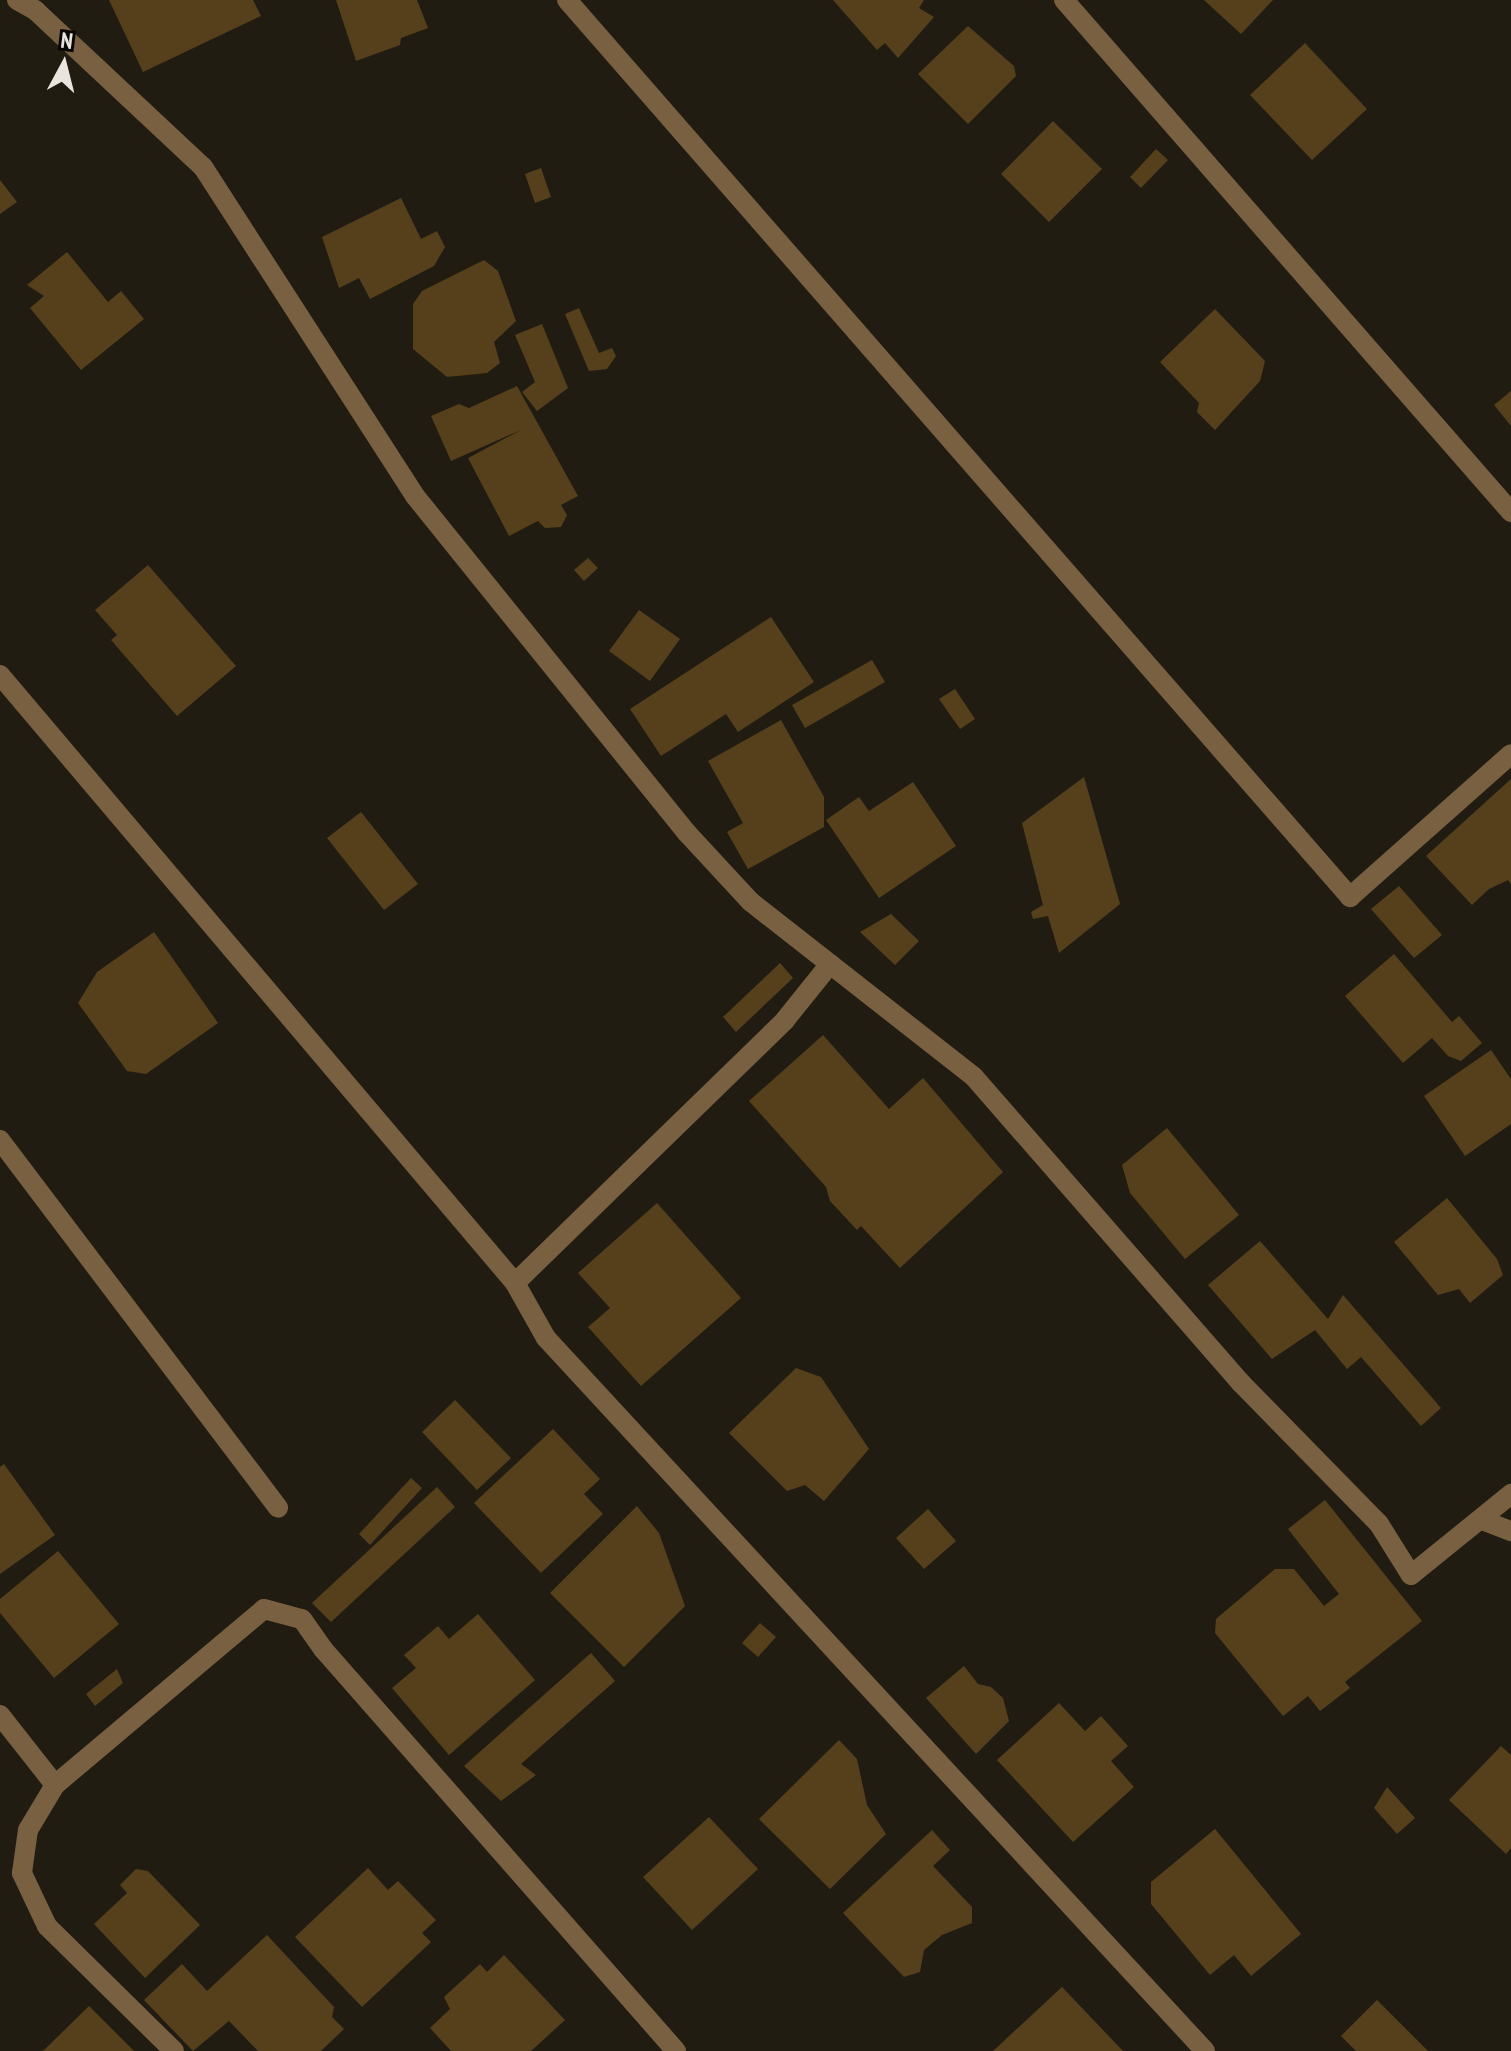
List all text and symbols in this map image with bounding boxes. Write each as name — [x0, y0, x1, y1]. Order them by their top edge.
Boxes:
north arrow — [24, 24, 104, 104]
text: N — [59, 26, 75, 55]

